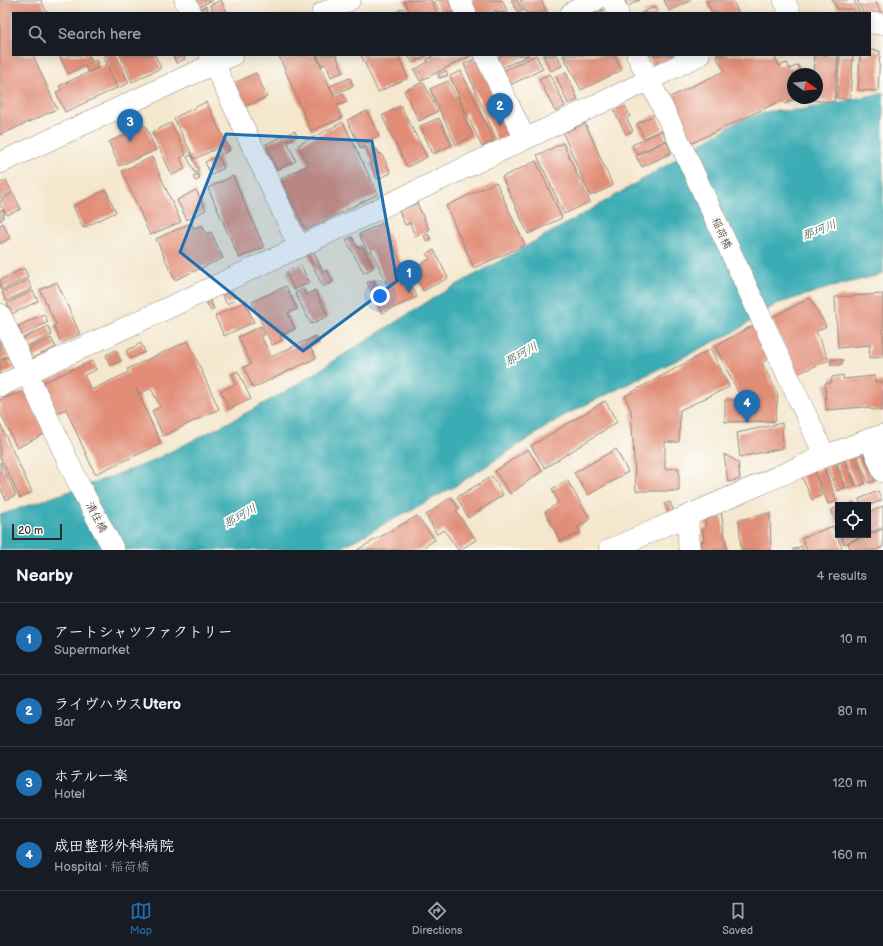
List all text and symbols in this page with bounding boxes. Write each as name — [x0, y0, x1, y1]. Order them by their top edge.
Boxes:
search box — [12, 12, 871, 56]
icon: search — [26, 23, 48, 45]
text: Search here — [58, 25, 141, 44]
north arrow — [787, 68, 823, 104]
pin: 2 — [487, 93, 513, 126]
pin: 3 — [117, 109, 143, 142]
street label: 稲荷橋 — [709, 216, 734, 251]
water label: 那珂川 — [800, 217, 839, 244]
pin: 1 — [396, 260, 422, 293]
your location — [370, 286, 390, 306]
water label: 那珂川 — [502, 339, 541, 370]
pin: 4 — [734, 390, 760, 423]
street label: 清住橋 — [83, 500, 110, 535]
water label: 那珂川 — [221, 501, 260, 532]
map controls — [835, 502, 871, 538]
button: locate — [835, 502, 871, 538]
scale bar — [12, 522, 62, 541]
text: 20 m — [18, 524, 43, 537]
text: Nearby — [16, 566, 73, 586]
text: 4 results — [817, 568, 867, 584]
text: アートシャツファクトリー — [54, 623, 233, 642]
text: 1 — [26, 631, 32, 647]
text: 10 m — [840, 631, 867, 647]
text: Supermarket — [54, 642, 130, 658]
text: ライヴハウスUtero — [54, 695, 181, 714]
text: 2 — [25, 703, 33, 719]
text: 80 m — [838, 703, 867, 719]
text: Bar — [54, 714, 75, 730]
text: ホテル一楽 — [54, 767, 128, 786]
text: 3 — [25, 775, 33, 791]
text: 120 m — [832, 775, 867, 791]
text: Hotel — [54, 786, 85, 802]
text: 成田整形外科病院 — [54, 837, 174, 856]
text: 4 — [25, 847, 33, 863]
text: 160 m — [832, 847, 867, 863]
text: Hospital · 稲荷橋 — [54, 859, 149, 875]
tab: Map — [130, 900, 152, 937]
tab: Directions — [412, 900, 462, 937]
tab: Saved — [722, 900, 753, 937]

